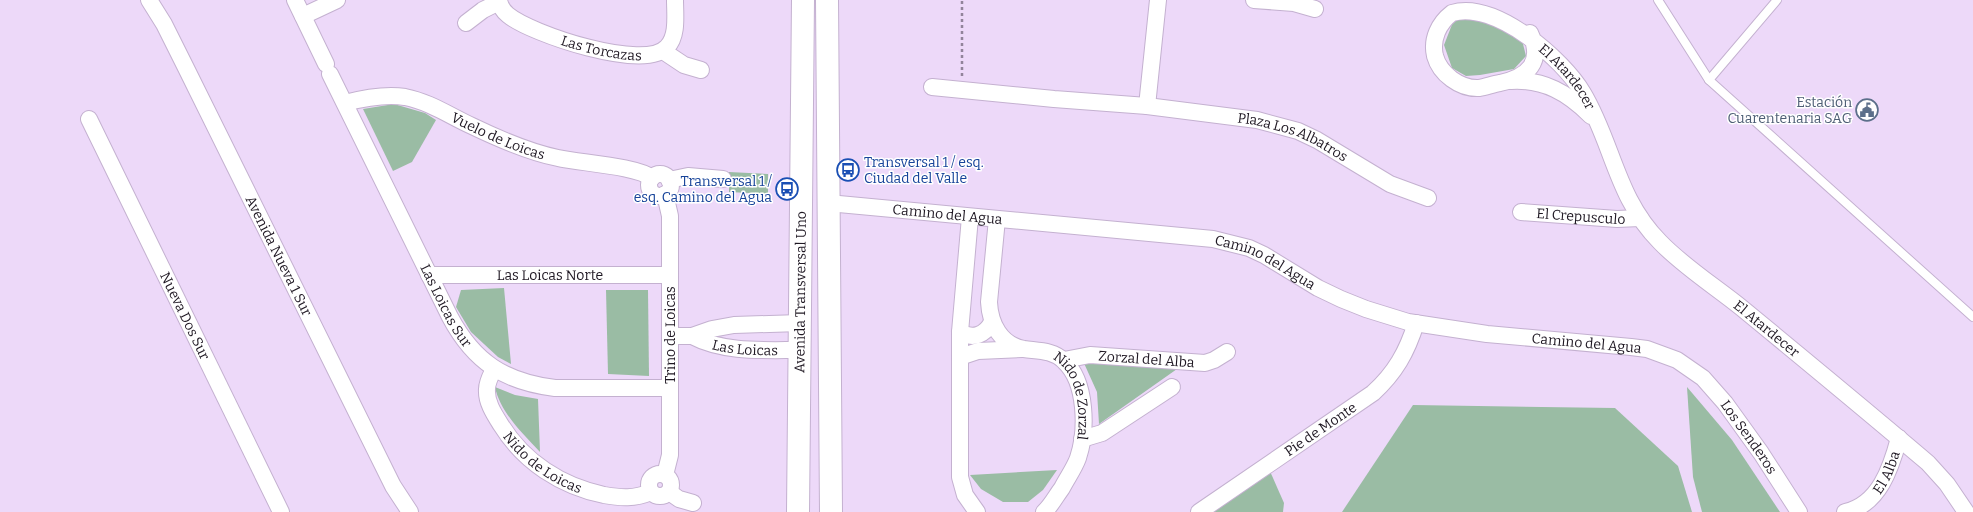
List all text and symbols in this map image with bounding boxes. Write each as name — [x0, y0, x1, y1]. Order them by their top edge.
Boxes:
street label: Las Torcazas — [559, 32, 642, 64]
street label: El Atardecer — [1535, 40, 1598, 112]
place label: Estación Cuarentenaria SAG — [1727, 94, 1852, 127]
public building icon: Estación Cuarentenaria SAG — [1854, 97, 1880, 123]
street label: Vuelo de Loicas — [448, 109, 547, 164]
street label: Plaza Los Albatros — [1237, 110, 1351, 166]
place label: Transversal 1 / esq. Ciudad del Valle — [864, 154, 984, 187]
bus stop icon: Transversal 1 / esq. Ciudad del Valle — [835, 157, 861, 183]
place label: Transversal 1 / esq. Camino del Agua — [634, 173, 773, 206]
bus stop icon: Transversal 1 / esq. Camino del Agua — [774, 176, 800, 202]
street label: Avenida Nueva 1 Sur — [242, 193, 315, 319]
street label: Camino del Agua — [892, 201, 1003, 228]
street label: El Crepusculo — [1536, 205, 1626, 228]
street label: Avenida Transversal Uno — [791, 211, 810, 373]
street label: Camino del Agua — [1213, 232, 1319, 294]
street label: Las Loicas Sur — [416, 262, 475, 351]
street label: Las Loicas Norte — [497, 267, 603, 284]
street label: Nueva Dos Sur — [156, 269, 213, 363]
street label: Trino de Loicas — [662, 286, 679, 384]
street label: El Atardecer — [1730, 297, 1803, 361]
street label: Camino del Agua — [1531, 330, 1643, 357]
street label: Las Loicas — [710, 336, 778, 359]
street label: Nido de Zorzal — [1050, 348, 1092, 441]
street label: Zorzal del Alba — [1098, 348, 1195, 371]
street label: Los Senderos — [1717, 397, 1780, 477]
street label: Pie de Monte — [1281, 399, 1360, 460]
street label: Nido de Loicas — [499, 429, 584, 497]
street label: El Alba — [1869, 449, 1904, 497]

